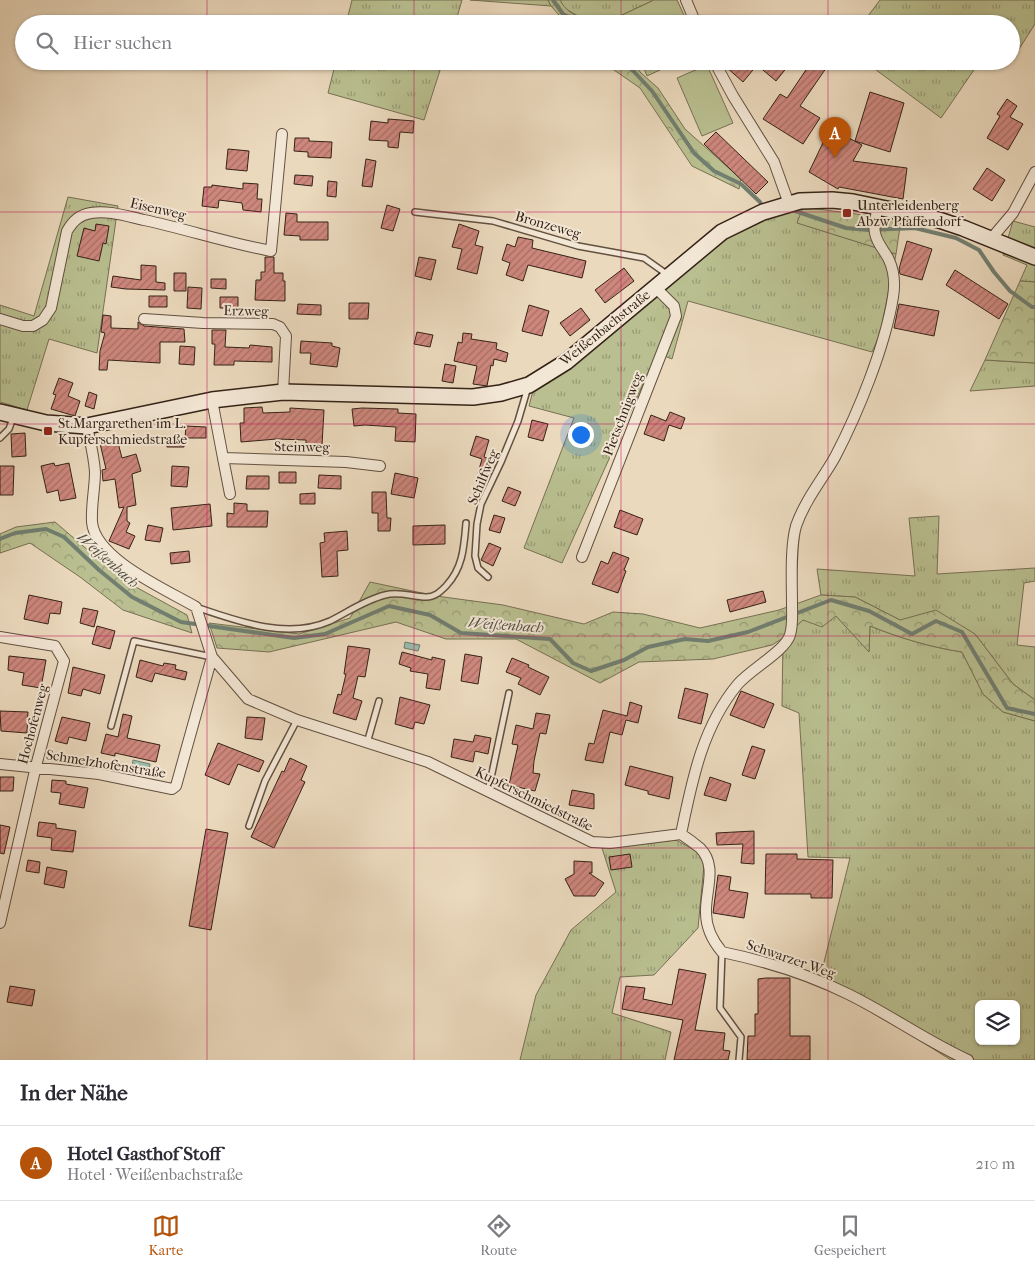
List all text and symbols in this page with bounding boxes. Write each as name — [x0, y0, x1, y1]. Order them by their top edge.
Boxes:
search box — [15, 15, 1020, 70]
icon: search — [33, 29, 61, 57]
text: Hier suchen — [73, 32, 172, 54]
pin: A — [819, 117, 851, 158]
street label: Eisenweg — [128, 194, 188, 224]
place label: Unterleidenberg Abzw Pfaffendorf — [856, 197, 964, 230]
marker: Unterleidenberg Abzw Pfaffendorf — [841, 207, 853, 219]
street label: Bronzeweg — [513, 208, 583, 243]
street label: Weißenbachstraße — [556, 286, 654, 370]
street label: Erzweg — [223, 302, 269, 320]
street label: Pietschnigweg — [599, 369, 647, 458]
place label: St.Margarethen im L. Kupferschmiedstraße — [58, 415, 187, 448]
your location — [568, 422, 594, 448]
marker: St.Margarethen im L. Kupferschmiedstraße — [42, 425, 54, 437]
street label: Steinweg — [274, 438, 331, 456]
street label: Schilfweg — [464, 446, 502, 507]
water label: Weißenbach — [73, 528, 143, 592]
water label: Weißenbach — [467, 613, 545, 637]
street label: Hochofenweg — [14, 681, 52, 766]
street label: Schmelzhofenstraße — [45, 746, 167, 782]
street label: Kupferschmiedstraße — [472, 763, 596, 835]
street label: Schwarzer Weg — [744, 936, 838, 982]
map controls — [975, 1000, 1020, 1045]
button: layers — [975, 1000, 1020, 1045]
text: In der Nähe — [20, 1081, 128, 1105]
text: Hotel Gasthof Stoff — [67, 1143, 221, 1165]
text: A — [31, 1154, 41, 1173]
text: 210 m — [976, 1154, 1015, 1173]
text: Hotel · Weißenbachstraße — [67, 1165, 243, 1184]
tab: Karte — [149, 1212, 183, 1259]
tab: Route — [480, 1212, 517, 1259]
tab: Gespeichert — [814, 1212, 886, 1259]

